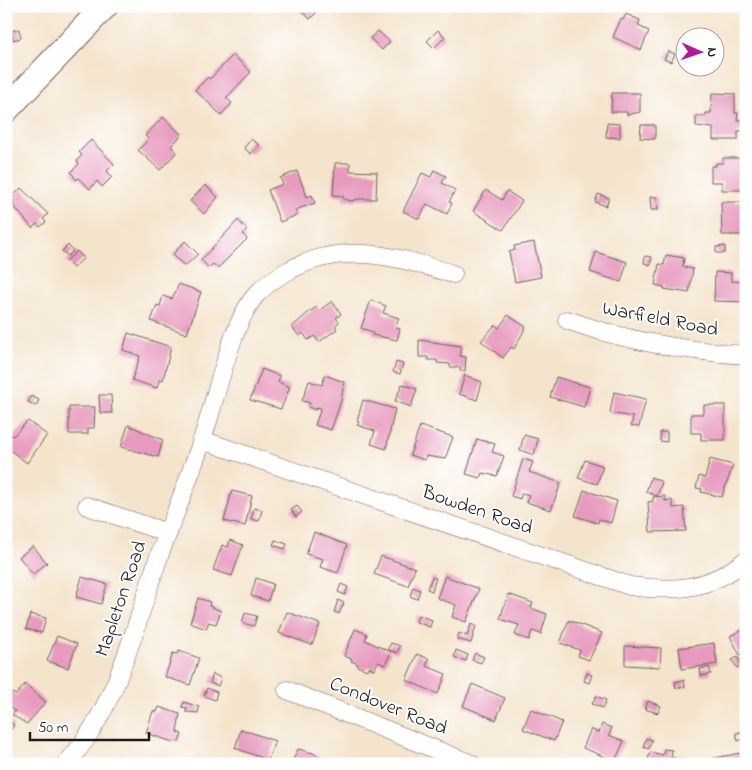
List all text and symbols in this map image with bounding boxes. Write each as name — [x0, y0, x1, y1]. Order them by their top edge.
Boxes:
north arrow — [674, 28, 724, 78]
text: N — [701, 47, 722, 57]
street label: Warfield Road — [600, 295, 720, 345]
street label: Bowden Road — [417, 478, 536, 543]
street label: Mapleton Road — [89, 537, 155, 661]
street label: Condover Road — [325, 670, 451, 744]
scale bar — [30, 710, 149, 742]
text: 50 m — [38, 717, 69, 739]

